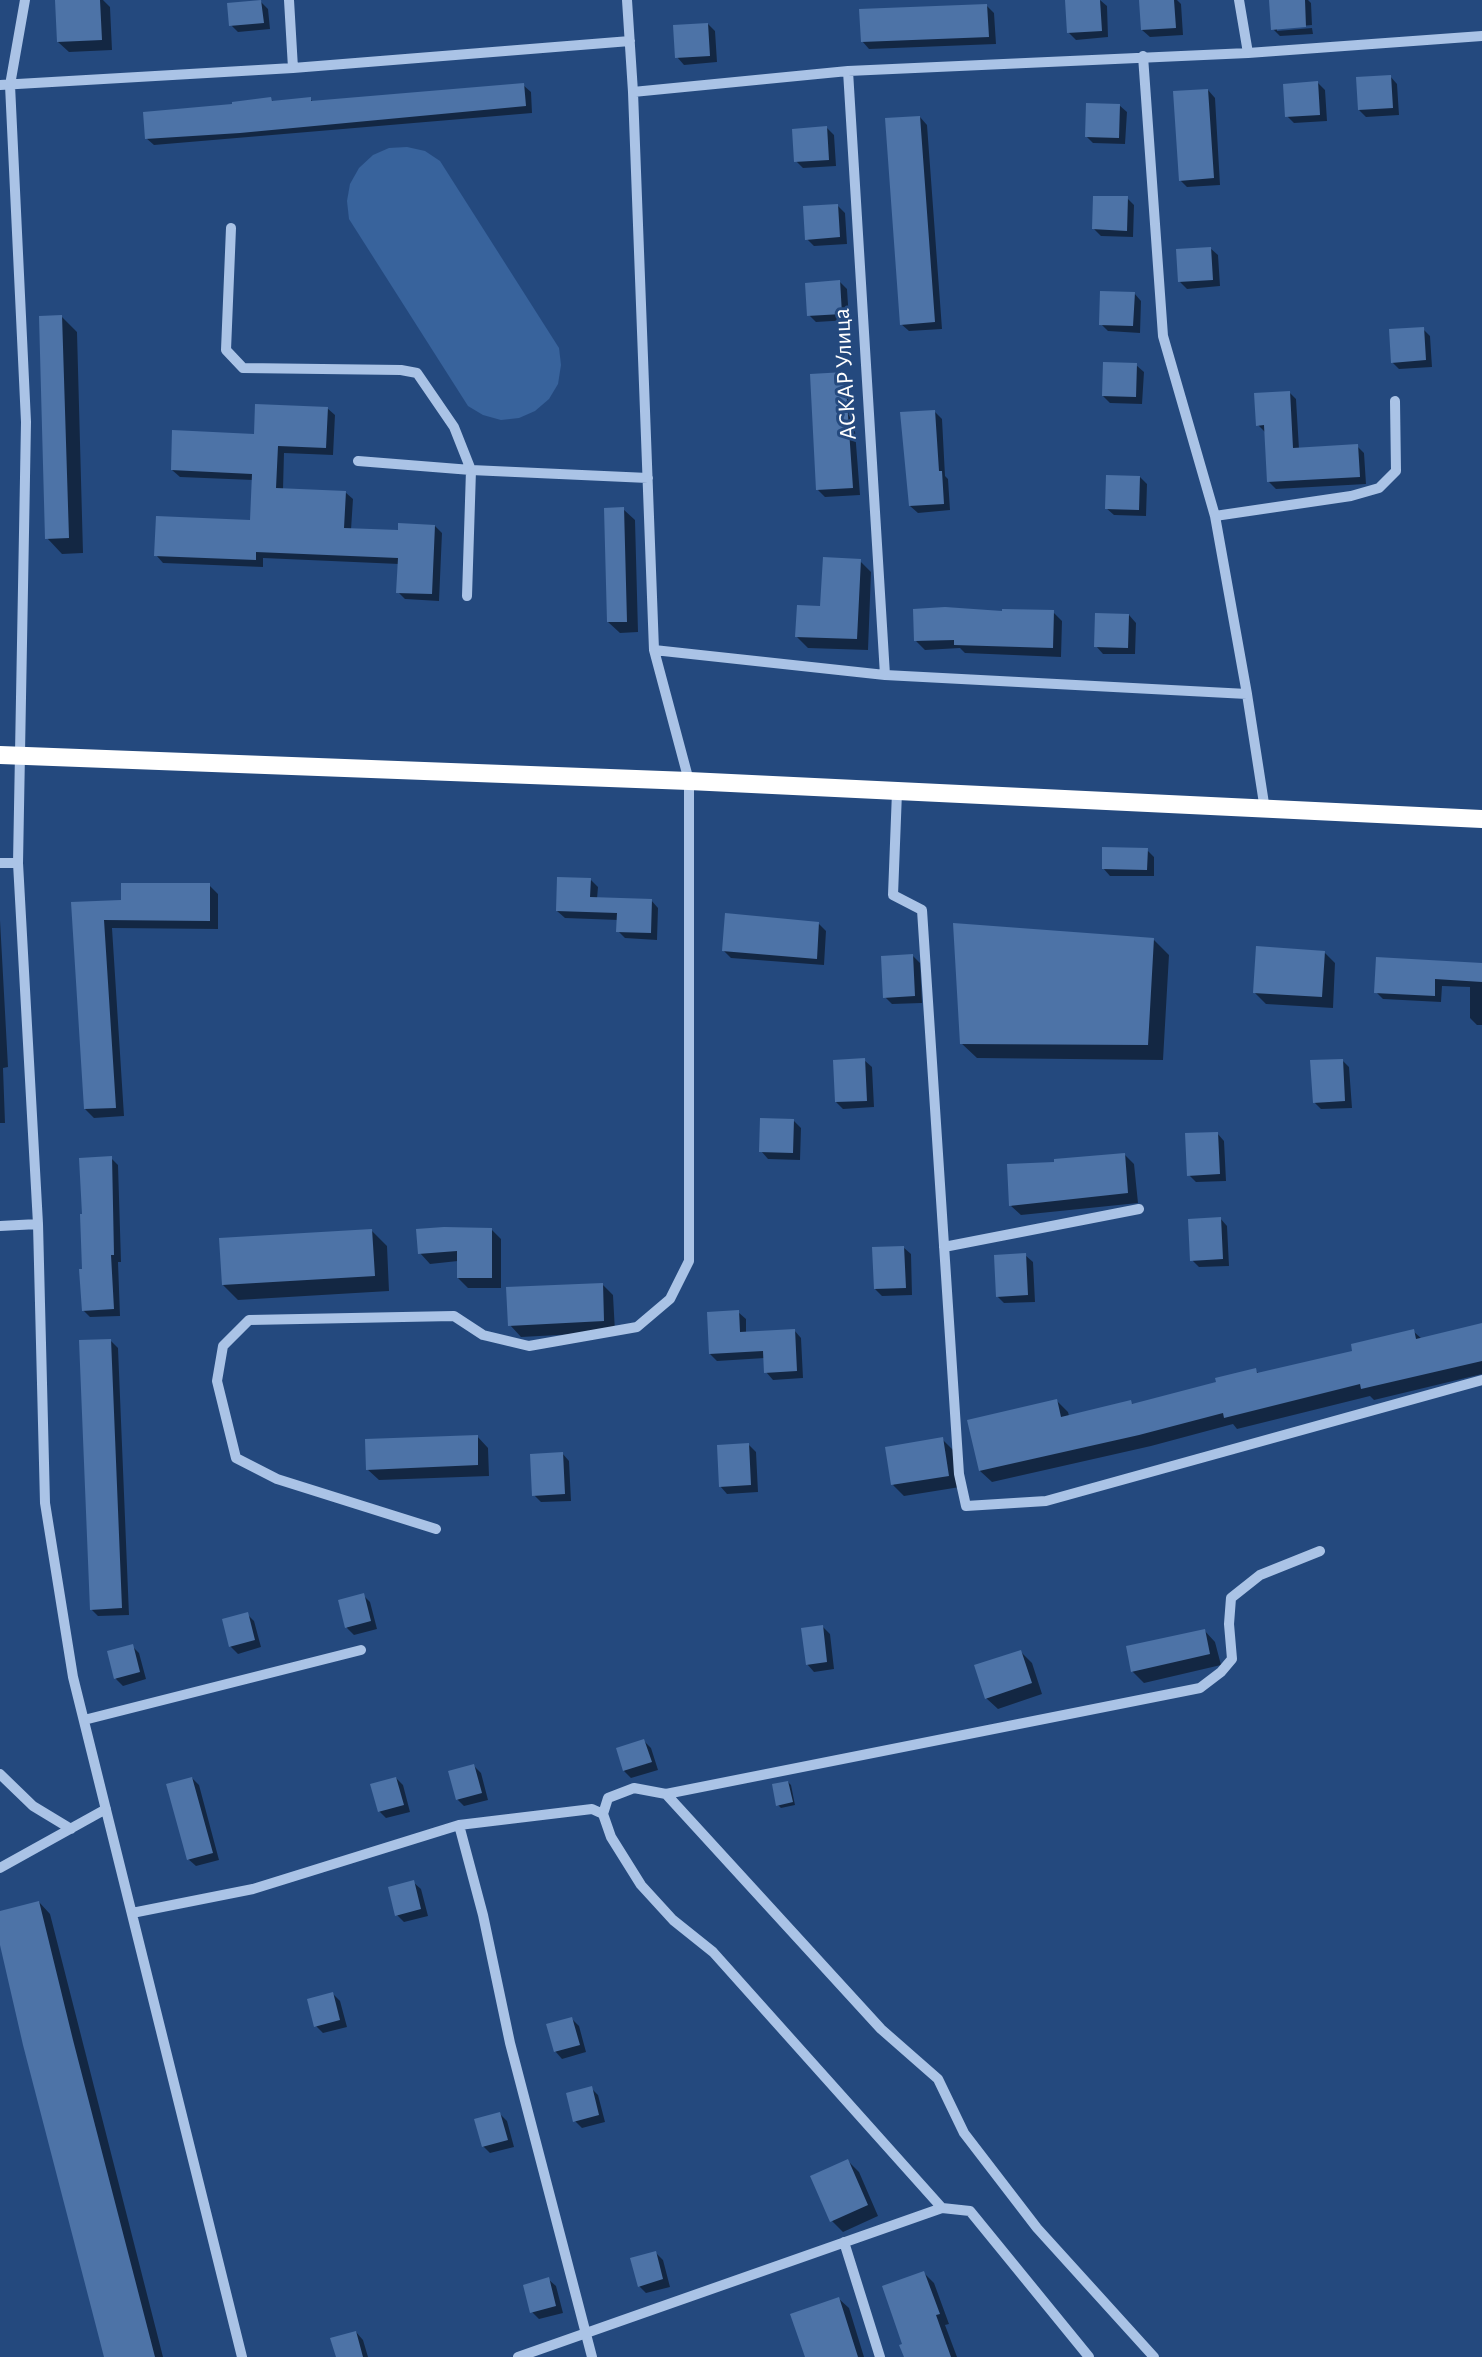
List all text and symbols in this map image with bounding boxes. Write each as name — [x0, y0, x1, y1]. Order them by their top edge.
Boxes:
street label: АСКАР Улица — [827, 307, 863, 441]

